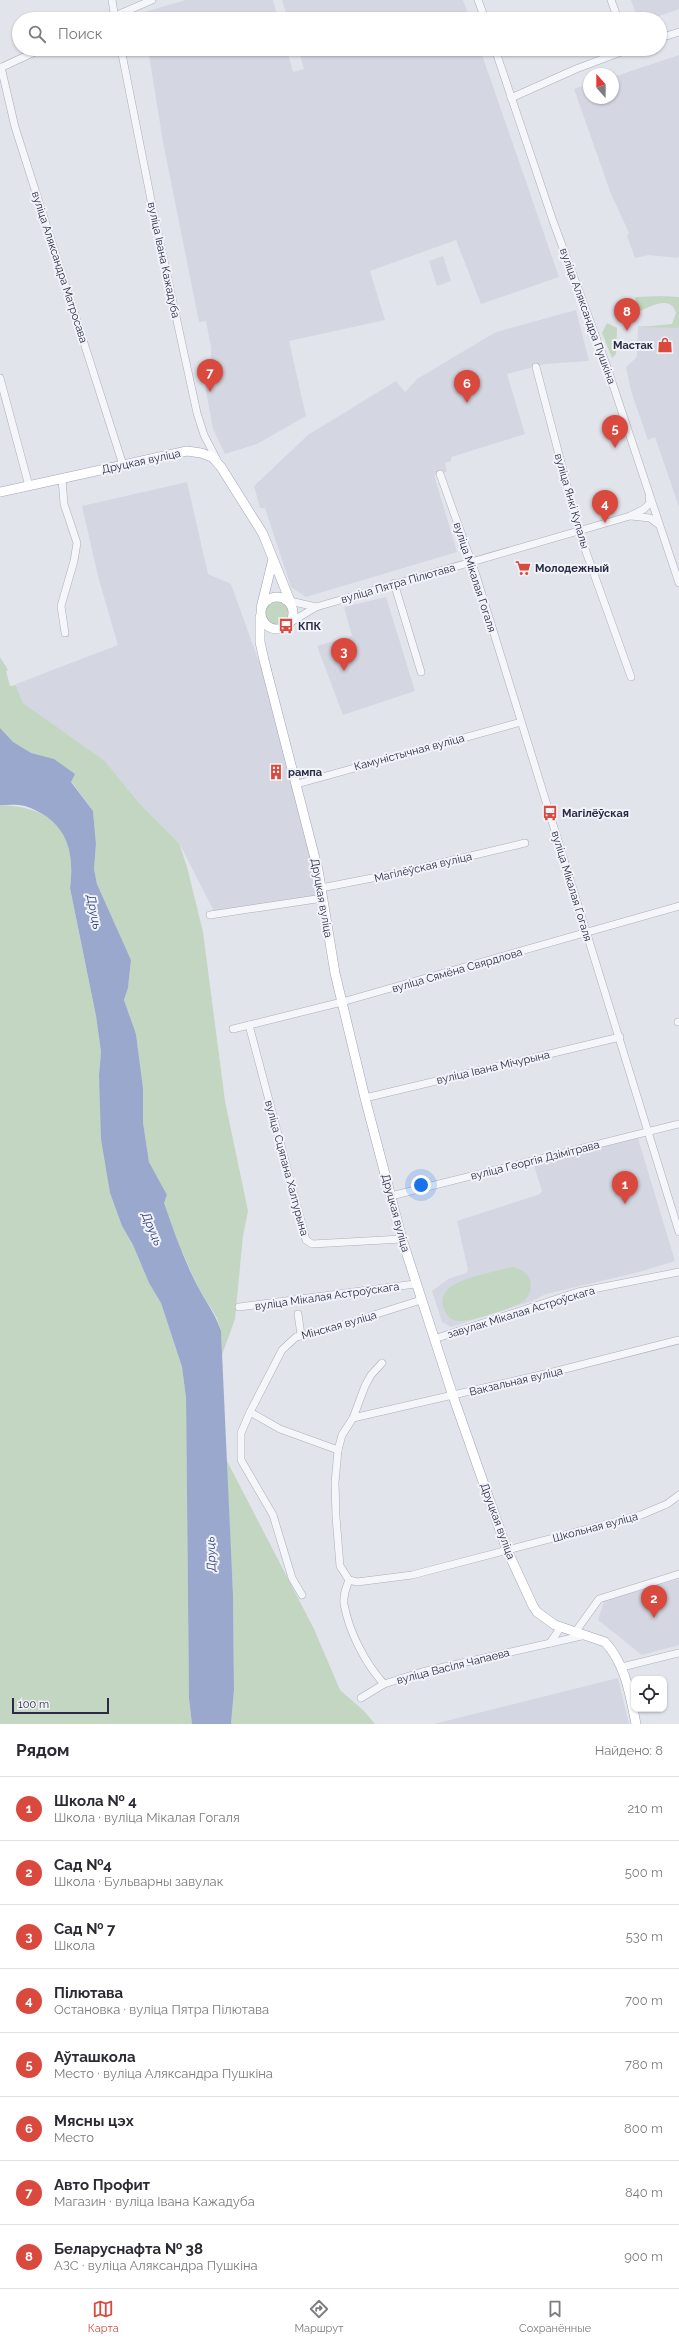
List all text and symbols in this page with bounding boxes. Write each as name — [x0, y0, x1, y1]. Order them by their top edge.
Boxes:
search box — [12, 12, 667, 56]
icon: search — [26, 23, 48, 45]
text: Поиск — [58, 25, 103, 43]
north arrow — [583, 68, 619, 104]
street label: вуліца Аляксандра Матросава — [29, 190, 90, 345]
street label: вуліца Івана Кажадуба — [145, 201, 182, 319]
street label: вуліца Аляксандра Пушкіна — [557, 246, 618, 386]
pin: 8 — [614, 298, 640, 331]
shop icon: Мастак — [656, 336, 674, 354]
place label: Мастак — [613, 339, 654, 352]
pin: 7 — [197, 359, 223, 392]
pin: 6 — [454, 370, 480, 403]
pin: 5 — [602, 415, 628, 448]
street label: Друцкая вуліца — [101, 447, 182, 476]
street label: вуліца Янкі Купалы — [552, 452, 591, 550]
pin: 4 — [592, 490, 618, 523]
street label: вуліца Мікалая Гогаля — [451, 521, 498, 634]
supermarket icon: Молодежный — [514, 559, 532, 577]
street label: вуліца Пятра Пілютава — [340, 561, 457, 606]
place label: Молодежный — [535, 562, 609, 575]
bus stop icon: КПК — [277, 617, 295, 635]
place label: КПК — [298, 620, 322, 633]
pin: 3 — [331, 638, 357, 671]
street label: Камуністычная вуліца — [353, 731, 466, 773]
building icon: рампа — [267, 763, 285, 781]
place label: рампа — [288, 766, 322, 779]
bus stop icon: Магілёўская — [541, 804, 559, 822]
place label: Магілёўская — [562, 807, 629, 820]
street label: вуліца Мікалая Гогаля — [549, 829, 595, 943]
street label: Магілёўская вуліца — [373, 850, 473, 885]
street label: Друцкая вуліца — [308, 857, 335, 939]
water label: Друць — [84, 892, 104, 931]
street label: вуліца Сямёна Свярдлова — [390, 946, 524, 995]
street label: вуліца Івана Мічурына — [435, 1048, 551, 1087]
street label: вуліца Сцяпана Халтурына — [262, 1099, 311, 1237]
street label: вуліца Георгія Дзімітрава — [469, 1138, 601, 1183]
pin: 1 — [612, 1171, 638, 1204]
street label: Друцкая вуліца — [379, 1173, 412, 1254]
your location — [411, 1175, 431, 1195]
water label: Друць — [138, 1209, 165, 1248]
street label: вуліца Мікалая Астроўскага — [254, 1280, 400, 1313]
street label: завулак Мікалая Астроўскага — [446, 1284, 596, 1341]
street label: Мінская вуліца — [300, 1309, 378, 1342]
street label: Вакзальная вуліца — [468, 1364, 564, 1399]
street label: Друцкая вуліца — [478, 1481, 517, 1561]
street label: Школьная вуліца — [551, 1510, 639, 1545]
water label: Друць — [203, 1536, 219, 1573]
pin: 2 — [641, 1585, 667, 1618]
street label: вуліца Васіля Чапаева — [395, 1646, 511, 1687]
map controls — [631, 1676, 667, 1712]
button: locate — [631, 1676, 667, 1712]
scale bar — [12, 1696, 109, 1715]
text: 100 m — [18, 1698, 49, 1711]
text: Рядом — [16, 1740, 69, 1760]
text: Найдено: 8 — [595, 1743, 663, 1758]
text: Школа № 4 — [54, 1792, 137, 1810]
text: 1 — [26, 1801, 32, 1816]
text: 210 m — [627, 1801, 663, 1816]
text: Школа · вуліца Мікалая Гогаля — [54, 1810, 240, 1825]
text: Сад №4 — [54, 1856, 112, 1874]
text: 2 — [25, 1865, 33, 1880]
text: 500 m — [625, 1865, 663, 1880]
text: Школа · Бульварны завулак — [54, 1874, 223, 1889]
text: Сад № 7 — [54, 1920, 115, 1938]
text: 3 — [25, 1929, 33, 1944]
text: 530 m — [626, 1929, 663, 1944]
text: Школа — [54, 1938, 95, 1953]
text: Пілютава — [54, 1984, 123, 2002]
text: 4 — [25, 1993, 33, 2008]
text: 700 m — [625, 1993, 663, 2008]
text: Остановка · вуліца Пятра Пілютава — [54, 2002, 269, 2017]
text: Аўташкола — [54, 2048, 136, 2066]
text: 5 — [25, 2057, 33, 2072]
text: 780 m — [625, 2057, 663, 2072]
text: Место · вуліца Аляксандра Пушкіна — [54, 2066, 273, 2081]
text: Мясны цэх — [54, 2112, 134, 2130]
text: 6 — [25, 2121, 33, 2136]
text: 800 m — [624, 2121, 663, 2136]
text: Место — [54, 2130, 94, 2145]
text: Авто Профит — [54, 2176, 150, 2194]
text: 7 — [25, 2185, 33, 2200]
text: 840 m — [625, 2185, 663, 2200]
text: Магазин · вуліца Івана Кажадуба — [54, 2194, 255, 2209]
text: Беларуснафта № 38 — [54, 2240, 203, 2258]
text: 8 — [25, 2249, 33, 2264]
text: 900 m — [624, 2249, 663, 2264]
text: АЗС · вуліца Аляксандра Пушкіна — [54, 2258, 258, 2273]
tab: Карта — [88, 2298, 119, 2335]
tab: Маршрут — [294, 2298, 343, 2335]
tab: Сохранённые — [519, 2298, 591, 2335]

